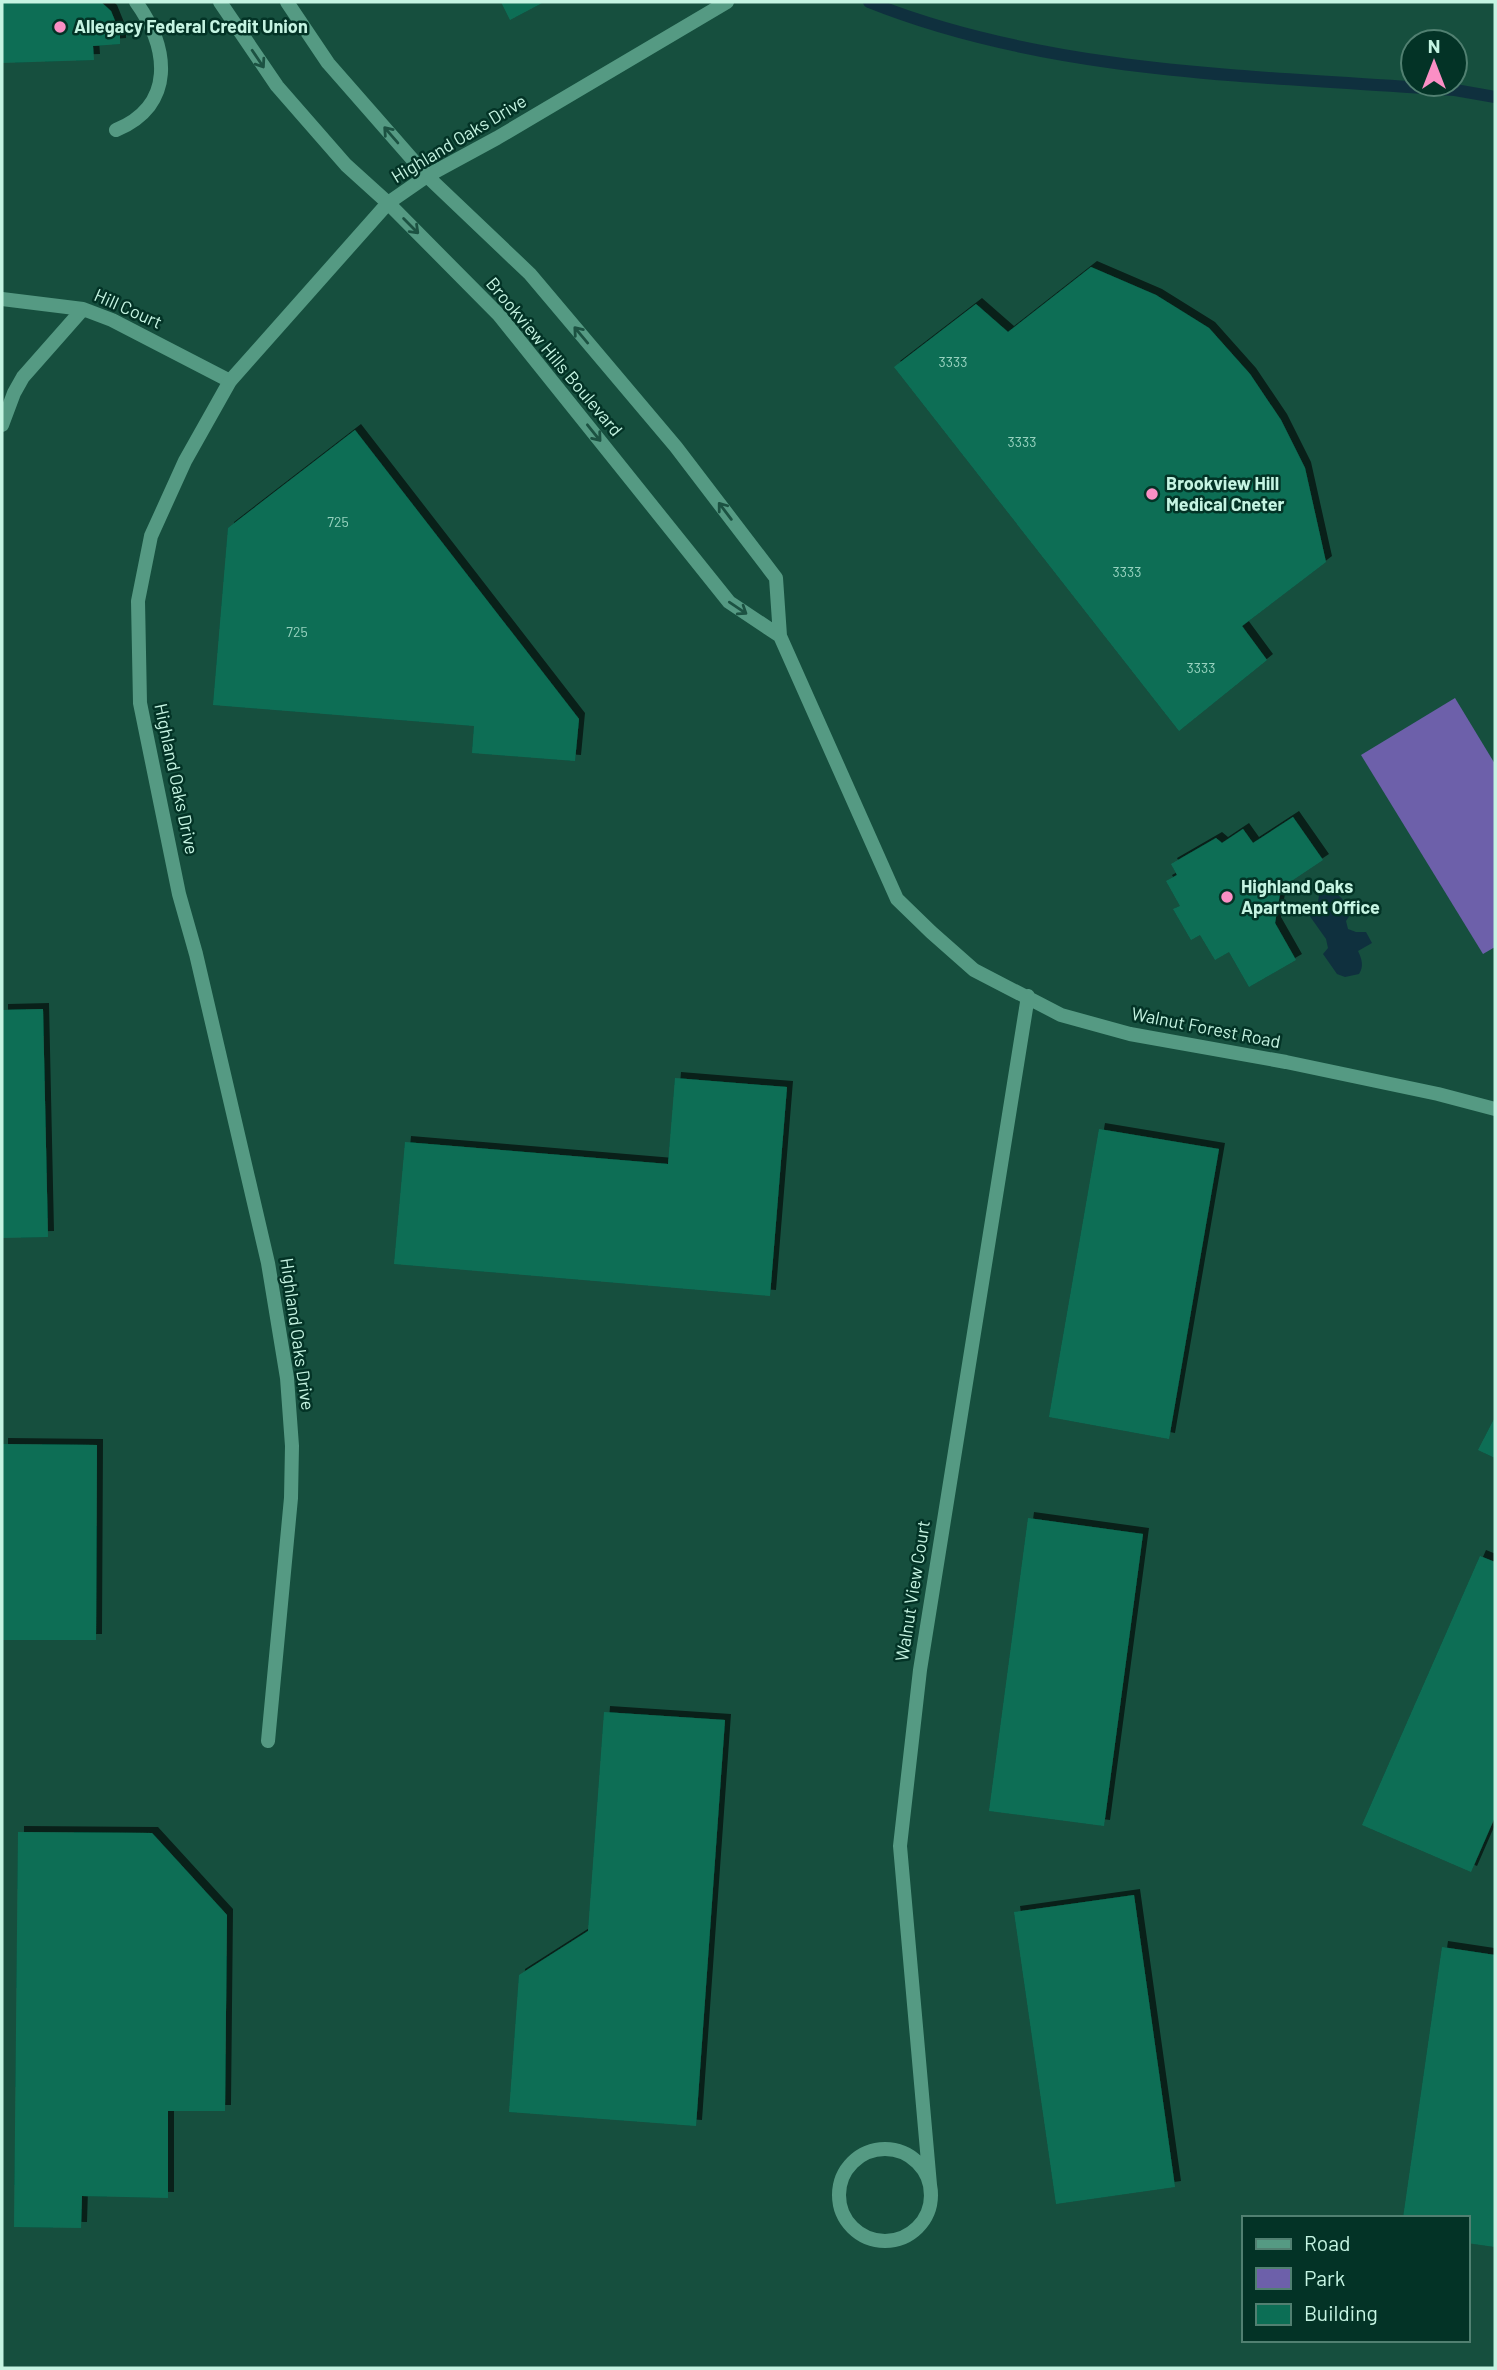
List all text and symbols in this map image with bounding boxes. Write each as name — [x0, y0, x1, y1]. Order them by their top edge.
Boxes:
place label: Allegacy Federal Credit Union — [74, 15, 308, 37]
marker: Allegacy Federal Credit Union — [52, 19, 68, 35]
north arrow — [1399, 28, 1469, 98]
text: N — [1428, 34, 1440, 57]
one-way arrow — [251, 49, 265, 68]
street label: Highland Oaks Drive — [387, 89, 530, 187]
one-way arrow — [383, 126, 399, 144]
one-way arrow — [402, 217, 419, 234]
street label: Brookview Hills Boulevard — [482, 273, 628, 440]
street label: Hill Court — [91, 283, 166, 333]
one-way arrow — [574, 326, 590, 344]
house number: 3333 — [939, 353, 967, 370]
one-way arrow — [586, 424, 601, 442]
house number: 3333 — [1008, 433, 1036, 450]
place label: Brookview Hill Medical Cneter — [1166, 472, 1285, 515]
marker: Brookview Hill Medical Cneter — [1144, 486, 1160, 502]
one-way arrow — [717, 503, 732, 521]
house number: 725 — [327, 513, 349, 530]
house number: 3333 — [1113, 563, 1141, 580]
one-way arrow — [728, 601, 747, 615]
house number: 725 — [286, 623, 308, 640]
house number: 3333 — [1187, 659, 1215, 676]
street label: Highland Oaks Drive — [150, 701, 204, 856]
place label: Highland Oaks Apartment Office — [1241, 875, 1380, 918]
marker: Highland Oaks Apartment Office — [1219, 889, 1235, 905]
street label: Walnut Forest Road — [1130, 1002, 1283, 1052]
street label: Highland Oaks Drive — [276, 1256, 320, 1411]
street label: Walnut View Court — [890, 1519, 934, 1663]
legend — [1242, 2216, 1469, 2342]
text: Road — [1304, 2230, 1350, 2255]
text: Park — [1304, 2265, 1345, 2290]
text: Building — [1304, 2300, 1378, 2325]

